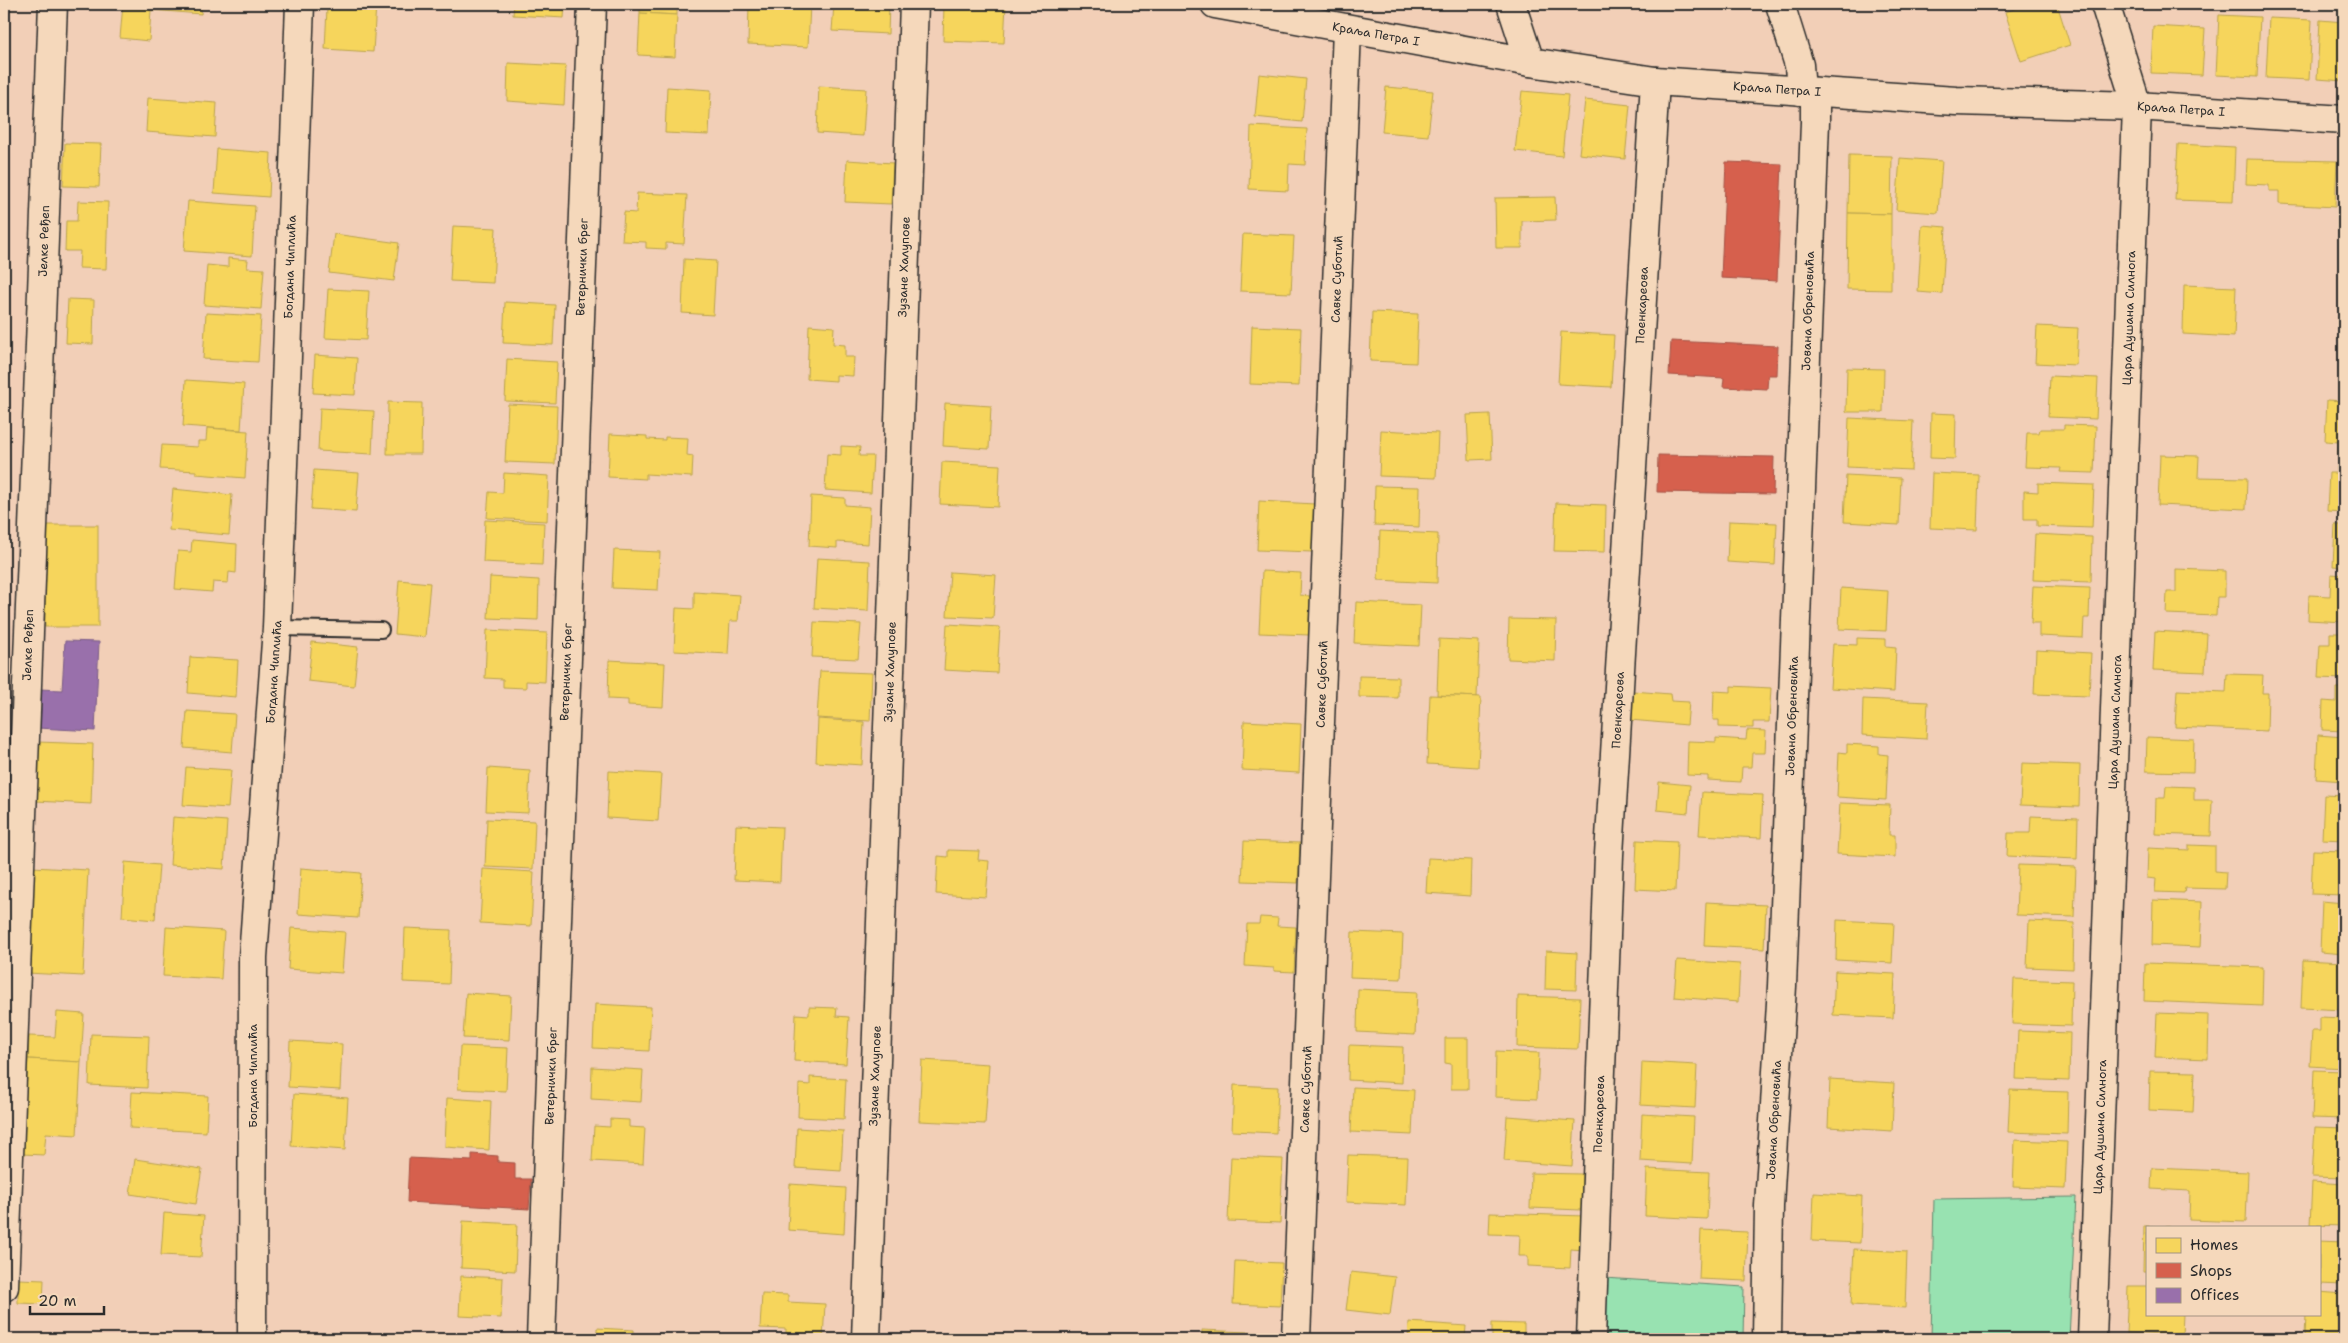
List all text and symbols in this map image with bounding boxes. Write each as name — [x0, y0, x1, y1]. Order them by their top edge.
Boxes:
street label: Краља Петра I — [1331, 18, 1421, 50]
street label: Краља Петра I — [1732, 78, 1822, 100]
street label: Краља Петра I — [2136, 98, 2226, 120]
street label: Јелке Ређеп — [35, 205, 53, 277]
street label: Богдана Чиплића — [280, 214, 300, 319]
street label: Зузане Халупове — [894, 216, 914, 318]
street label: Ветернички брег — [572, 217, 592, 316]
street label: Савке Суботић — [1327, 235, 1347, 323]
street label: Јована Обреновића — [1798, 250, 1818, 371]
street label: Цара Душана Силнога — [2119, 250, 2139, 386]
street label: Поенкареова — [1632, 266, 1652, 344]
street label: Јелке Ређеп — [19, 609, 37, 681]
street label: Богдана Чиплића — [262, 619, 286, 724]
street label: Зузане Халупове — [880, 621, 900, 723]
street label: Ветернички брег — [556, 622, 576, 721]
street label: Савке Суботић — [1312, 640, 1332, 728]
street label: Цара Душана Силнога — [2105, 654, 2125, 790]
street label: Јована Обреновића — [1782, 655, 1802, 776]
street label: Поенкареова — [1608, 671, 1628, 749]
street label: Богдана Чиплића — [245, 1024, 261, 1128]
street label: Зузане Халупове — [865, 1025, 885, 1127]
street label: Ветернички брег — [541, 1026, 561, 1125]
street label: Савке Суботић — [1296, 1045, 1316, 1133]
street label: Јована Обреновића — [1763, 1059, 1785, 1180]
street label: Цара Душана Силнога — [2090, 1059, 2110, 1195]
street label: Поенкареова — [1590, 1075, 1608, 1153]
legend — [2146, 1226, 2320, 1316]
text: Homes — [2190, 1235, 2238, 1255]
text: Shops — [2190, 1261, 2232, 1281]
scale bar — [30, 1283, 104, 1315]
text: Offices — [2190, 1285, 2239, 1305]
text: 20 m — [38, 1291, 77, 1311]

